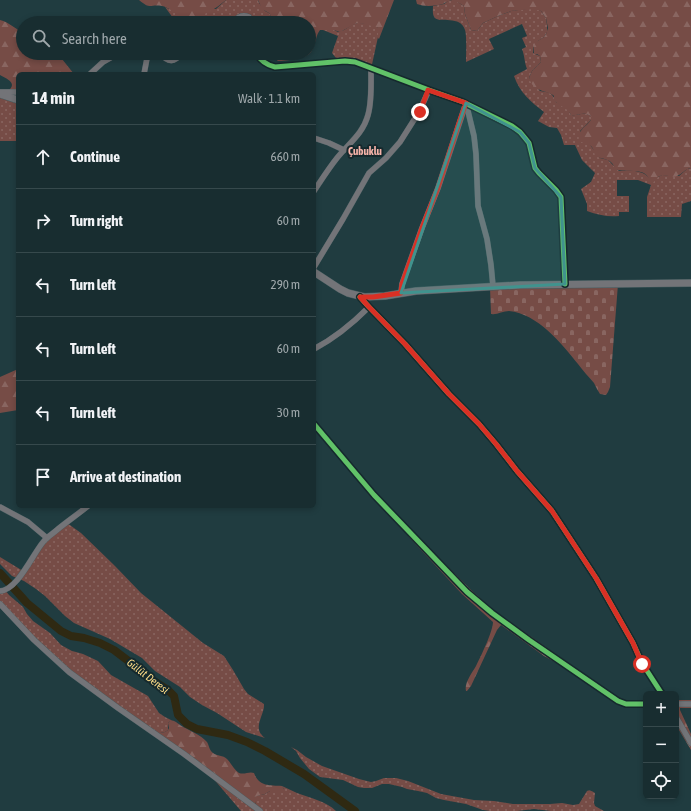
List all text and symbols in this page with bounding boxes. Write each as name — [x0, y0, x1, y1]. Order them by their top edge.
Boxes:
search box — [16, 16, 316, 60]
icon: search — [30, 27, 52, 49]
text: Search here — [62, 30, 127, 47]
text: 14 min — [32, 88, 75, 108]
text: Walk · 1.1 km — [238, 91, 300, 106]
route end — [411, 103, 429, 121]
district label: Çubuklu — [348, 145, 382, 157]
icon: ahead — [32, 146, 54, 168]
text: Continue — [70, 148, 120, 165]
text: 660 m — [271, 149, 300, 164]
icon: right — [32, 210, 54, 232]
text: Turn right — [70, 212, 123, 229]
text: 60 m — [277, 213, 300, 228]
icon: left — [32, 274, 54, 296]
text: Turn left — [70, 276, 116, 293]
text: 290 m — [271, 277, 300, 292]
icon: left — [32, 338, 54, 360]
text: Turn left — [70, 340, 116, 357]
text: 60 m — [277, 341, 300, 356]
icon: left — [32, 402, 54, 424]
text: Turn left — [70, 404, 116, 421]
text: 30 m — [277, 405, 300, 420]
icon: arrive — [32, 466, 54, 488]
text: Arrive at destination — [70, 468, 181, 485]
route start — [633, 655, 651, 673]
water label: Gülüt Deresi — [125, 656, 172, 696]
map controls — [643, 691, 679, 799]
button: + — [643, 691, 679, 727]
button: − — [643, 727, 679, 763]
button: locate — [643, 763, 679, 799]

